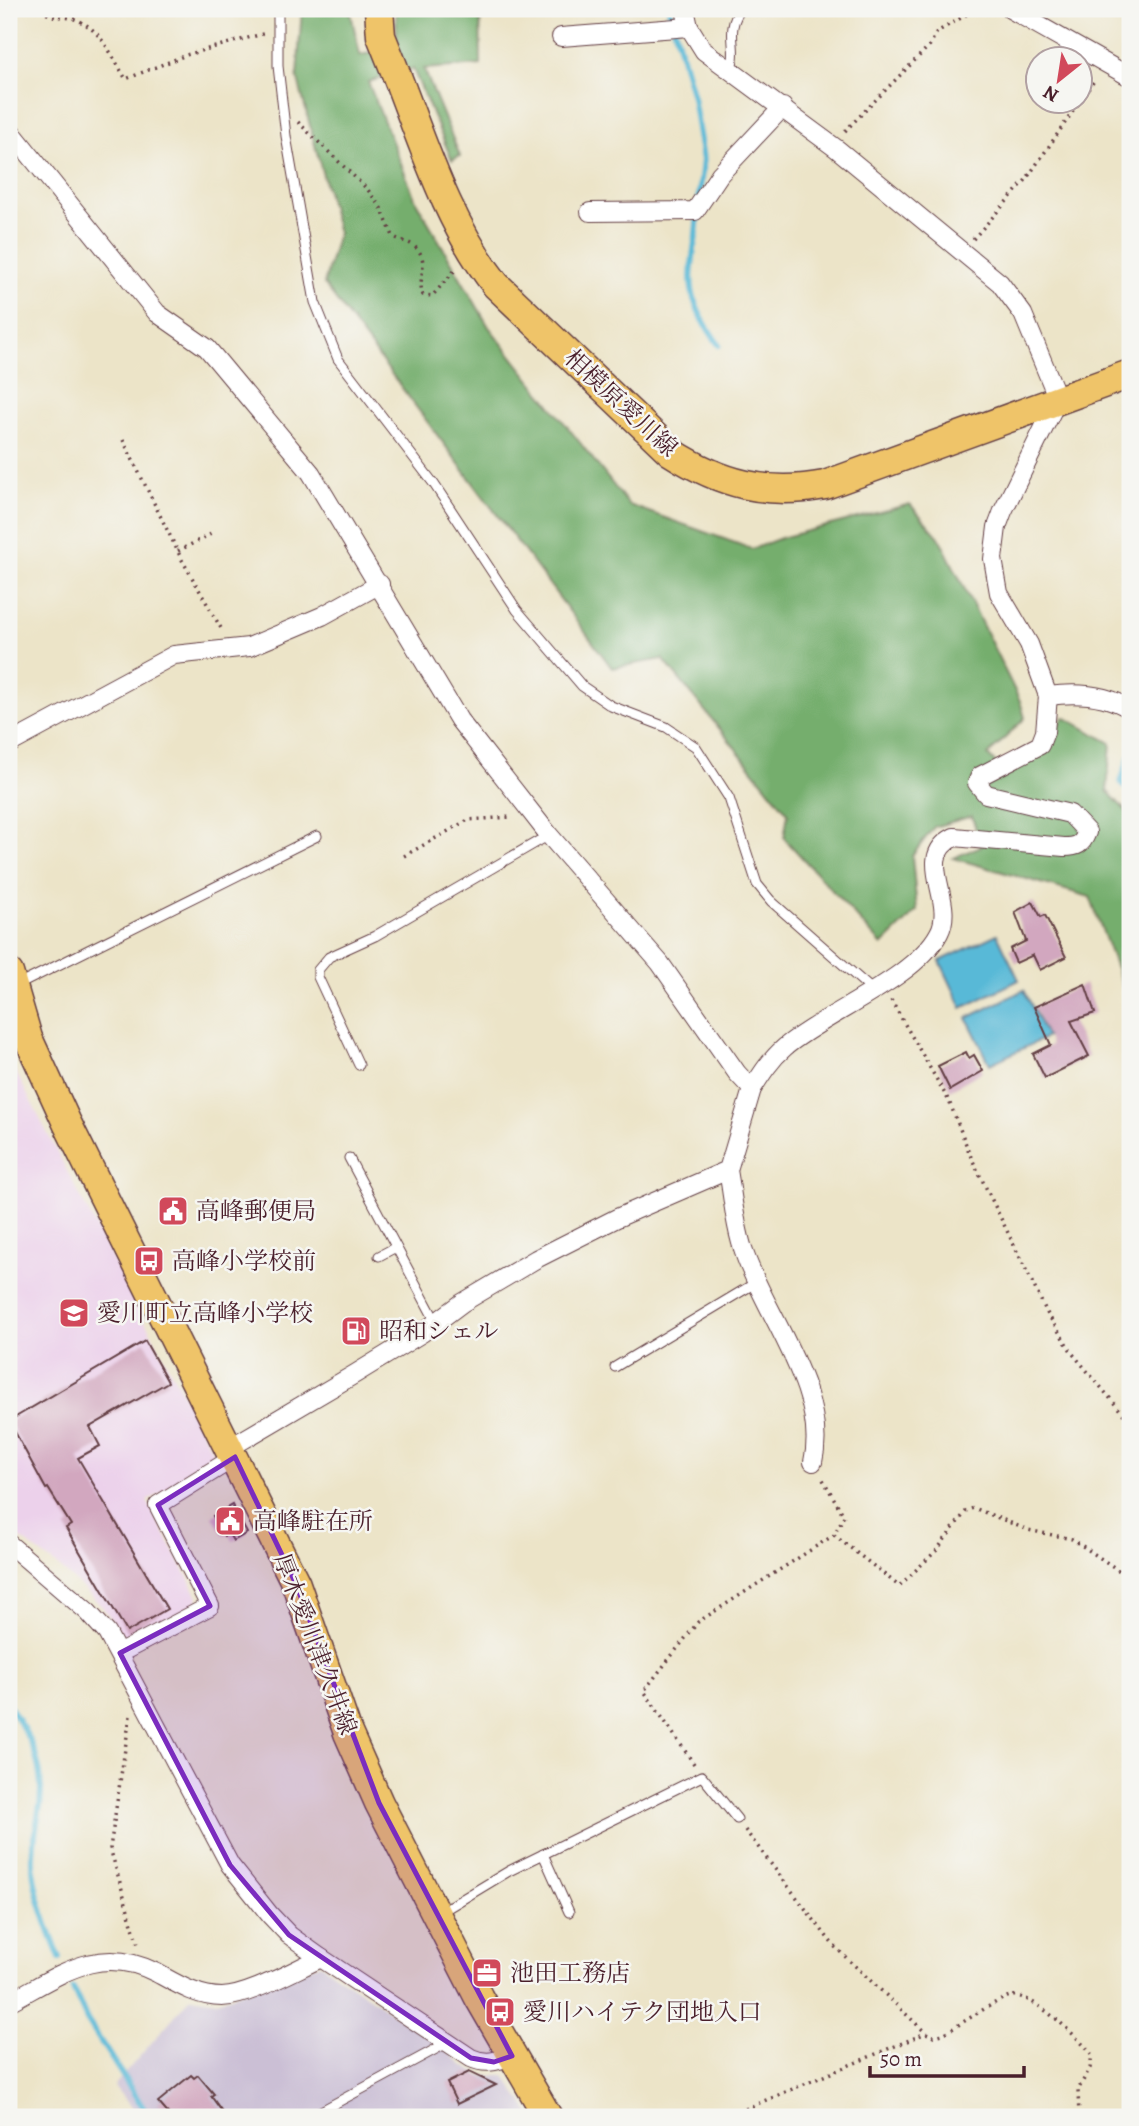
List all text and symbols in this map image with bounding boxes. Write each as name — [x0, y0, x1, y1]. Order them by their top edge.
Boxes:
north arrow — [1024, 46, 1094, 116]
text: N — [1038, 79, 1063, 109]
street label: 相模原愛川線 — [557, 342, 685, 464]
public building icon: 高峰郵便局 — [156, 1194, 190, 1228]
place label: 高峰郵便局 — [196, 1195, 316, 1227]
bus stop icon: 高峰小学校前 — [132, 1244, 166, 1278]
place label: 高峰小学校前 — [172, 1245, 316, 1277]
school or university icon: 愛川町立高峰小学校 — [57, 1296, 91, 1330]
place label: 愛川町立高峰小学校 — [97, 1297, 313, 1329]
fuel station icon: 昭和シェル — [339, 1314, 373, 1348]
place label: 昭和シェル — [379, 1315, 499, 1347]
public building icon: 高峰駐在所 — [213, 1504, 247, 1538]
place label: 高峰駐在所 — [253, 1505, 373, 1537]
street label: 厚木愛川津久井線 — [266, 1549, 364, 1739]
office icon: 池田工務店 — [470, 1956, 504, 1990]
place label: 池田工務店 — [510, 1957, 630, 1989]
bus stop icon: 愛川ハイテク団地入口 — [483, 1995, 517, 2029]
place label: 愛川ハイテク団地入口 — [523, 1996, 762, 2028]
scale bar — [870, 2035, 1024, 2079]
text: 50 m — [880, 2045, 922, 2073]

